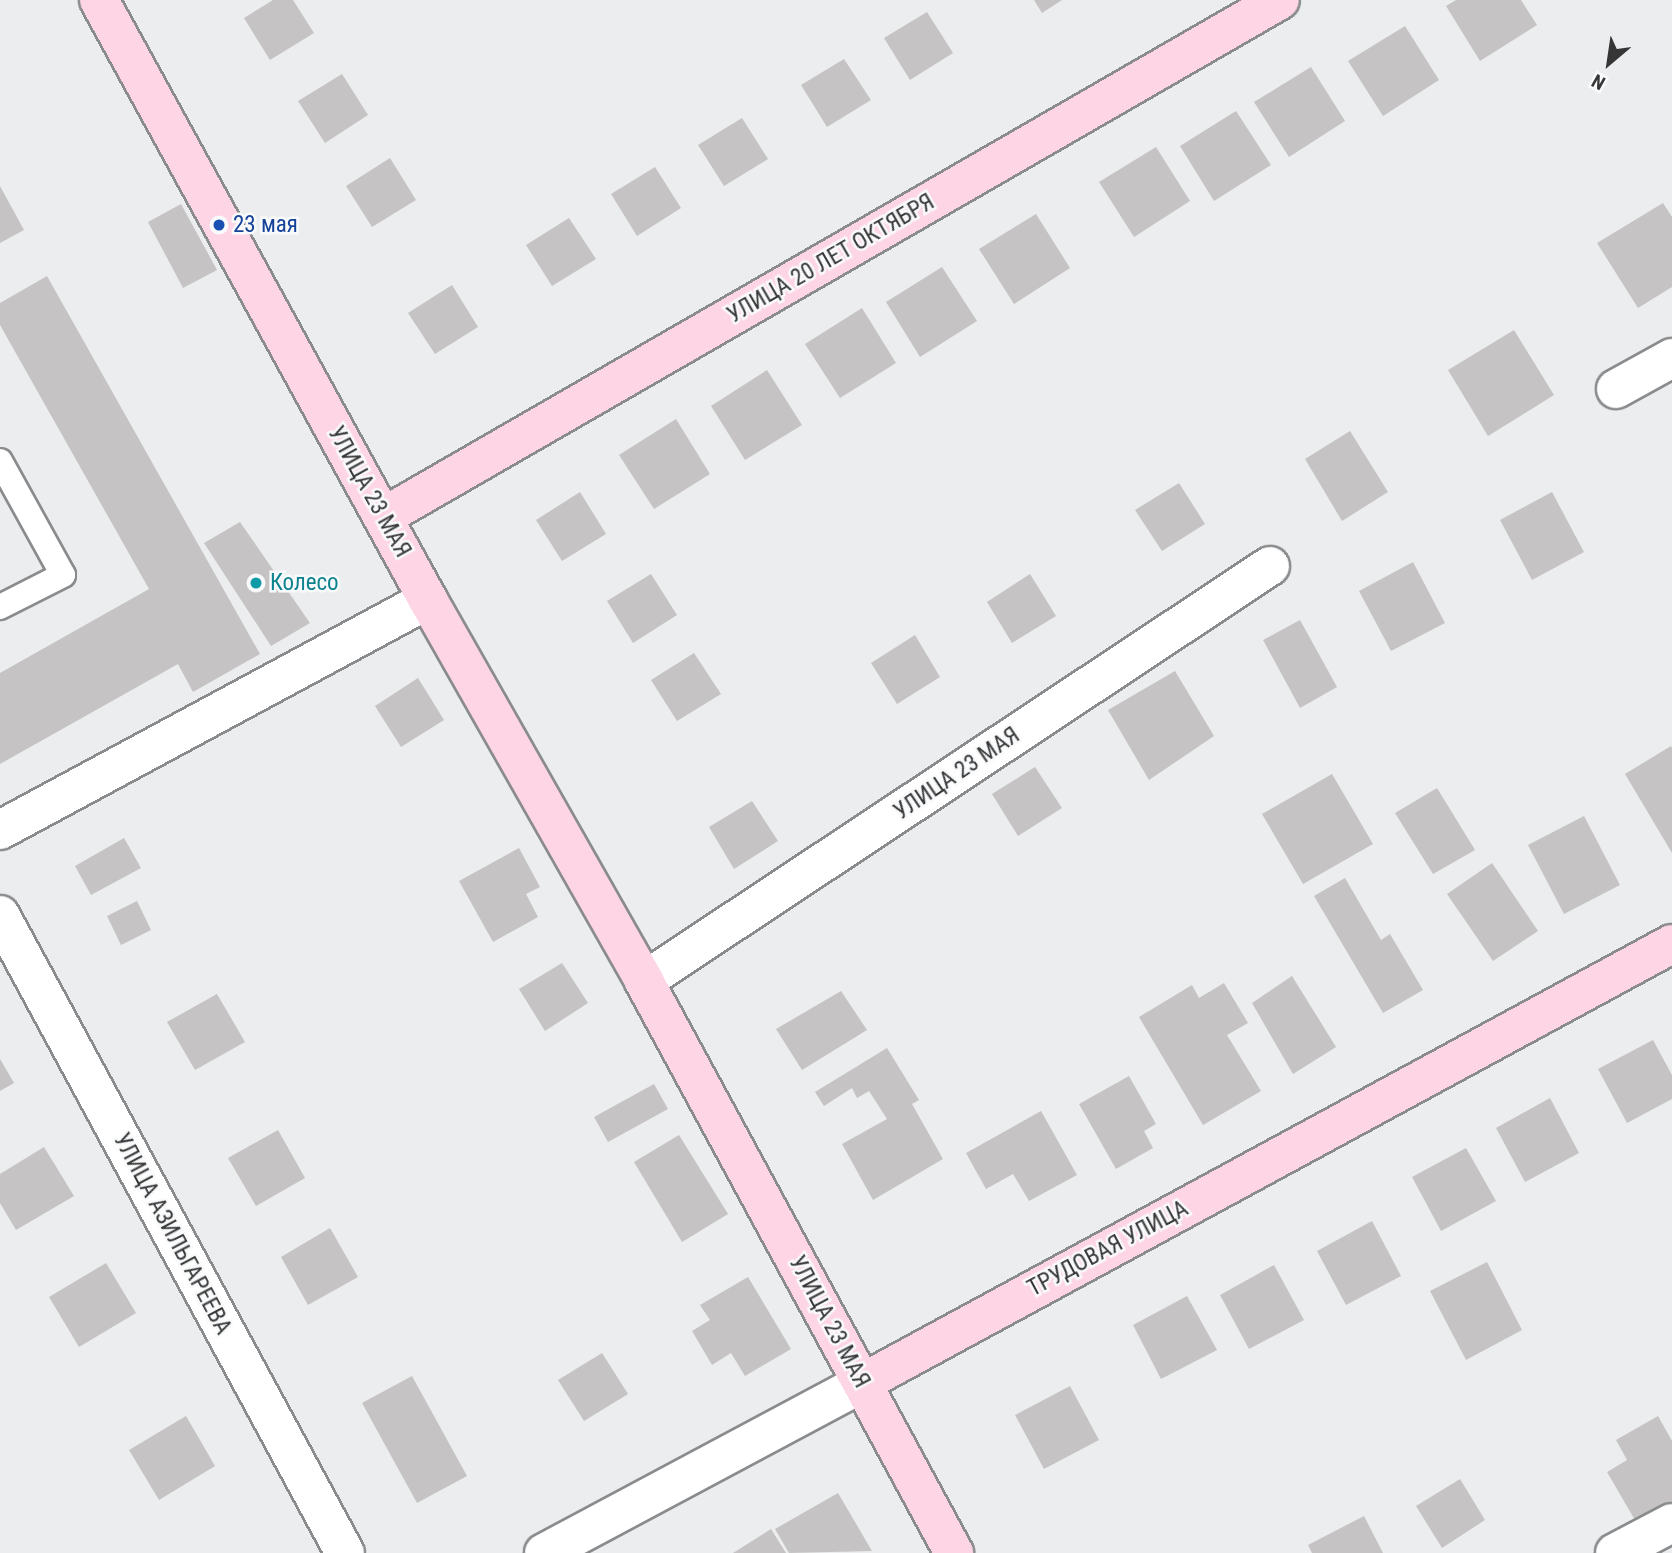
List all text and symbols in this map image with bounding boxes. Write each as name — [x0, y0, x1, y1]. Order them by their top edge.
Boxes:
north arrow — [1574, 28, 1644, 98]
text: N — [1588, 69, 1609, 95]
street label: УЛИЦА 20 ЛЕТ ОКТЯБРЯ — [722, 188, 940, 330]
place label: 23 мая — [233, 211, 298, 239]
marker: 23 мая — [211, 217, 227, 233]
street label: УЛИЦА 23 МАЯ — [322, 422, 416, 562]
place label: Колесо — [270, 569, 339, 597]
marker: Колесо — [248, 575, 264, 591]
street label: УЛИЦА 23 МАЯ — [889, 722, 1025, 826]
street label: УЛИЦА АЗИЛЬГАРЕЕВА — [107, 1129, 237, 1339]
street label: ТРУДОВАЯ УЛИЦА — [1023, 1195, 1193, 1303]
street label: УЛИЦА 23 МАЯ — [783, 1251, 875, 1393]

